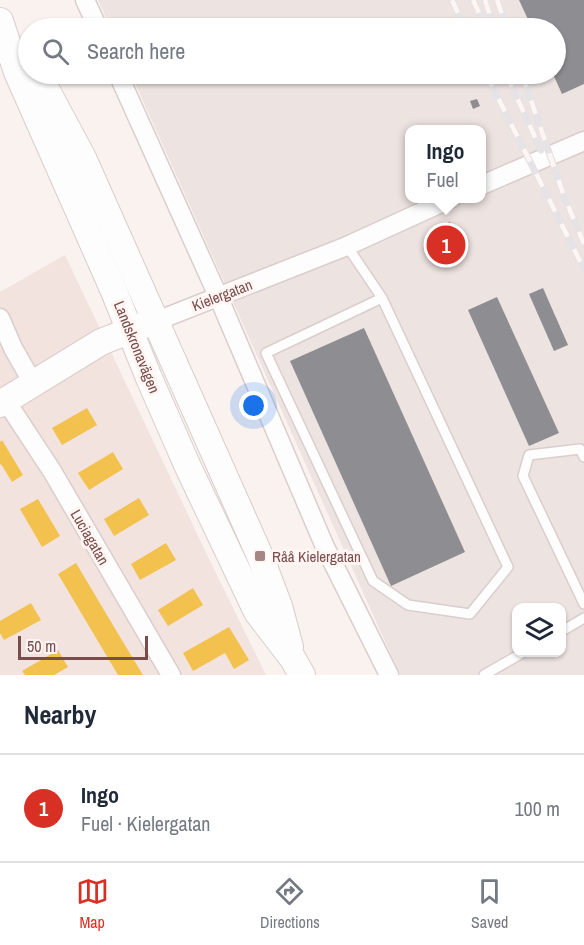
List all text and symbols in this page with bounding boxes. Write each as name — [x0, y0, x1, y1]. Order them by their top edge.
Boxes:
search box — [18, 18, 566, 84]
icon: search — [39, 35, 72, 68]
text: Search here — [87, 36, 185, 66]
popup — [405, 125, 486, 203]
text: Ingo — [426, 136, 465, 166]
text: Fuel — [426, 166, 458, 193]
pin: 1 — [426, 222, 466, 268]
street label: Kielergatan — [189, 274, 255, 316]
street label: Landskronavägen — [109, 298, 165, 396]
your location — [239, 391, 268, 420]
street label: Luciagatan — [66, 505, 114, 569]
place label: Råå Kielergatan — [272, 546, 361, 567]
marker: Råå Kielergatan — [253, 549, 267, 563]
map controls — [512, 603, 566, 657]
button: layers — [512, 603, 566, 657]
scale bar — [18, 633, 148, 660]
text: 50 m — [27, 635, 56, 657]
text: Nearby — [24, 697, 96, 732]
text: Ingo — [81, 780, 119, 810]
text: 1 — [39, 795, 48, 822]
text: 100 m — [514, 795, 560, 822]
text: Fuel · Kielergatan — [81, 810, 210, 837]
tab: Map — [76, 875, 109, 933]
tab: Directions — [260, 875, 320, 933]
tab: Saved — [471, 875, 508, 933]

